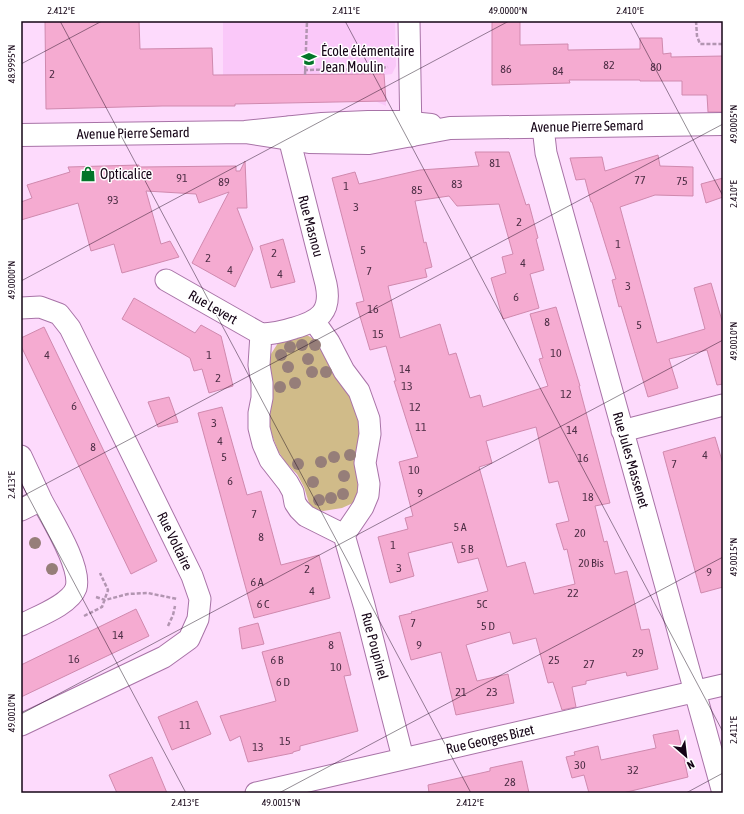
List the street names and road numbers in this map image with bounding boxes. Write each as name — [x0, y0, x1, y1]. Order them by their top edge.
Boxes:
street label: Avenue Pierre Semard — [530, 117, 644, 135]
street label: Avenue Pierre Semard — [76, 124, 190, 142]
street label: Rue Masnou — [295, 194, 327, 258]
street label: Rue Levert — [186, 287, 240, 327]
street label: Rue Jules Massenet — [610, 410, 652, 510]
street label: Rue Voltaire — [154, 509, 196, 573]
street label: Rue Poupinel — [358, 611, 392, 682]
street label: Rue Georges Bizet — [444, 721, 536, 757]

